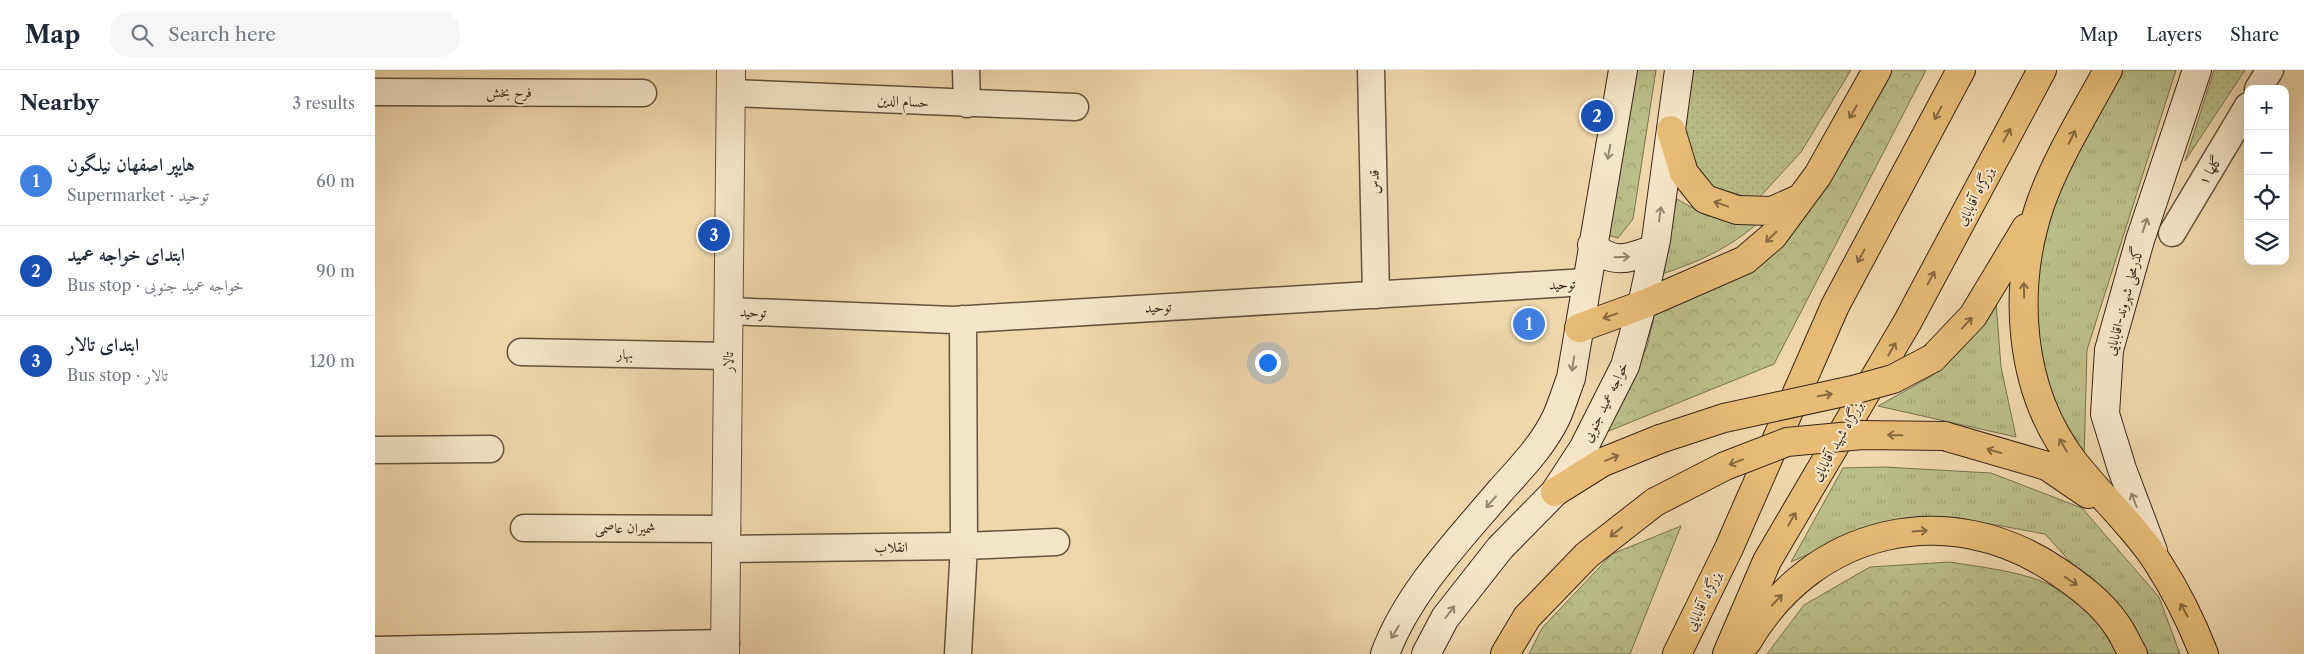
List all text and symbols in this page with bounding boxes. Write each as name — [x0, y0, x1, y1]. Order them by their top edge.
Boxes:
search box — [110, 12, 460, 57]
text: Map — [25, 20, 80, 49]
icon: search — [128, 21, 156, 49]
text: Search here — [168, 23, 276, 46]
text: Map — [2080, 24, 2118, 46]
text: Layers — [2146, 24, 2202, 46]
text: Share — [2230, 24, 2279, 46]
street label: فرح بخش — [486, 83, 532, 105]
map controls — [2244, 85, 2289, 265]
button: + — [2244, 85, 2289, 130]
text: Nearby — [20, 90, 99, 115]
street label: حسام الدین — [876, 91, 930, 115]
text: 3 results — [292, 93, 355, 113]
pin: 2 — [1581, 97, 1613, 135]
one-way arrow — [1848, 105, 1858, 119]
one-way arrow — [1933, 105, 1942, 120]
one-way arrow — [2003, 128, 2013, 143]
one-way arrow — [2068, 130, 2077, 145]
button: − — [2244, 130, 2289, 175]
one-way arrow — [1603, 144, 1613, 160]
street label: گلها ۱ — [2194, 152, 2226, 188]
text: هایپر اصفهان نیلگون — [67, 153, 195, 176]
street label: بزرگراه آقابابایی — [1952, 163, 1999, 229]
street label: قدس — [1365, 170, 1383, 194]
text: 1 — [32, 171, 40, 191]
text: 60 m — [316, 171, 355, 191]
button: locate — [2244, 175, 2289, 220]
text: Supermarket · توحید — [67, 185, 209, 205]
one-way arrow — [1714, 199, 1729, 208]
one-way arrow — [1655, 206, 1665, 222]
pin: 3 — [698, 216, 730, 254]
one-way arrow — [2141, 218, 2150, 234]
button: layers — [2244, 220, 2289, 265]
one-way arrow — [1765, 230, 1777, 243]
text: ابتدای خواجه عمید — [67, 243, 185, 266]
street label: گذرمحلی شهروند-اقابابایی — [2100, 244, 2148, 358]
one-way arrow — [1856, 248, 1866, 263]
one-way arrow — [1613, 253, 1629, 262]
text: 2 — [31, 261, 41, 281]
text: 90 m — [316, 261, 355, 281]
one-way arrow — [1926, 271, 1936, 286]
street label: توحید — [1548, 274, 1576, 294]
text: Bus stop · خواجه عمید جنوبی — [67, 275, 244, 295]
one-way arrow — [2019, 283, 2028, 299]
street label: توحید — [1144, 297, 1172, 317]
street label: توحید — [739, 303, 767, 321]
pin: 1 — [1513, 305, 1545, 343]
one-way arrow — [1603, 312, 1619, 321]
one-way arrow — [1961, 316, 1973, 329]
text: ابتدای تالار — [67, 333, 139, 356]
one-way arrow — [1887, 342, 1897, 357]
street label: بهار — [615, 345, 633, 364]
your location — [1255, 350, 1281, 376]
text: 3 — [31, 351, 41, 371]
text: 120 m — [310, 351, 355, 371]
street label: تالار — [719, 351, 737, 374]
one-way arrow — [1568, 356, 1578, 372]
street label: خواجه عمید جنوبی — [1578, 359, 1633, 446]
text: Bus stop · تالار — [67, 365, 168, 385]
one-way arrow — [1817, 390, 1833, 400]
street label: بزرگراه شهید آقابابایی — [1807, 397, 1868, 485]
one-way arrow — [1887, 430, 1904, 440]
one-way arrow — [2058, 439, 2068, 453]
one-way arrow — [1987, 445, 2003, 455]
one-way arrow — [1604, 453, 1619, 462]
one-way arrow — [1729, 458, 1745, 467]
one-way arrow — [2128, 493, 2138, 508]
one-way arrow — [1486, 495, 1497, 508]
one-way arrow — [1787, 513, 1797, 527]
street label: شمیران عاصمی — [595, 519, 655, 538]
one-way arrow — [1609, 527, 1623, 537]
one-way arrow — [1911, 527, 1927, 536]
street label: انقلاب — [874, 538, 908, 556]
street label: بزرگراه آقابابایی — [1681, 568, 1726, 634]
one-way arrow — [2063, 576, 2077, 586]
one-way arrow — [1771, 593, 1783, 606]
one-way arrow — [2179, 602, 2189, 617]
one-way arrow — [1444, 605, 1455, 618]
one-way arrow — [1389, 625, 1399, 639]

